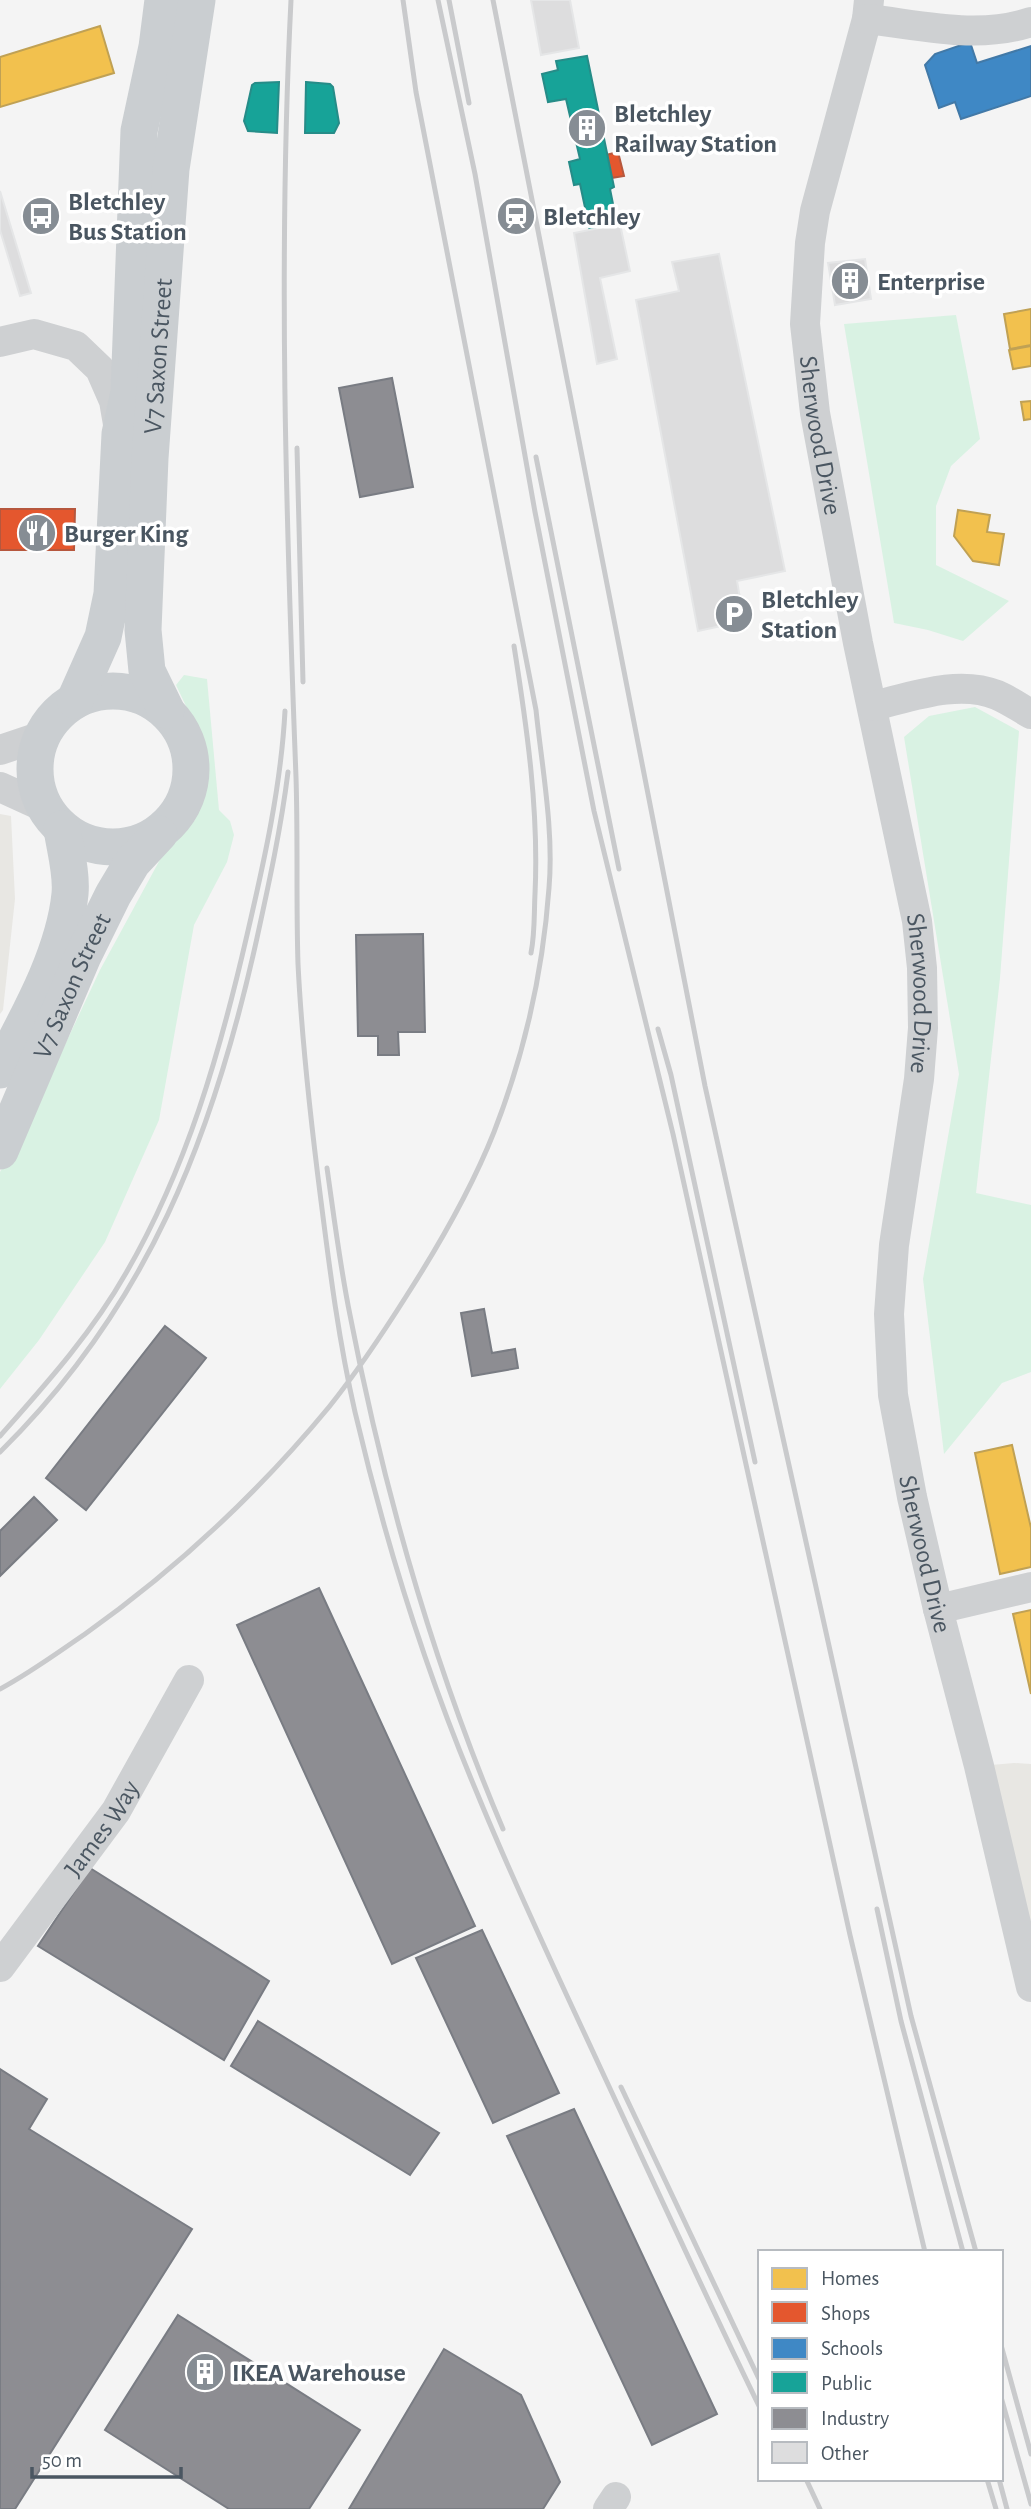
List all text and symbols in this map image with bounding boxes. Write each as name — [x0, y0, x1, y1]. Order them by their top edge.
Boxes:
place label: Bletchley Railway Station — [614, 101, 777, 157]
building icon: Bletchley Railway Station — [566, 107, 608, 149]
place label: Bletchley Bus Station — [68, 189, 187, 245]
bus stop icon: Bletchley Bus Station — [20, 195, 62, 237]
station icon: Bletchley — [495, 195, 537, 237]
place label: Bletchley — [543, 204, 641, 230]
building icon: Enterprise — [829, 260, 871, 302]
place label: Enterprise — [877, 269, 985, 295]
street label: V7 Saxon Street — [140, 277, 177, 435]
street label: Sherwood Drive — [795, 354, 846, 517]
restaurant icon: Burger King — [16, 512, 58, 554]
place label: Burger King — [64, 521, 189, 547]
place label: Bletchley Station — [761, 587, 859, 643]
parking icon: Bletchley Station — [713, 593, 755, 635]
street label: V7 Saxon Street — [29, 909, 116, 1063]
street label: Sherwood Drive — [902, 911, 936, 1075]
street label: Sherwood Drive — [894, 1473, 956, 1636]
street label: James Way — [60, 1776, 144, 1882]
legend — [758, 2250, 1003, 2481]
text: Homes — [821, 2268, 879, 2289]
text: Shops — [821, 2303, 870, 2324]
text: Schools — [821, 2338, 883, 2359]
building icon: IKEA Warehouse — [184, 2351, 226, 2393]
place label: IKEA Warehouse — [232, 2360, 406, 2386]
text: Public — [821, 2373, 871, 2394]
text: Industry — [821, 2408, 889, 2429]
scale bar — [32, 2436, 180, 2480]
text: Other — [821, 2443, 869, 2464]
text: 50 m — [42, 2450, 82, 2471]

